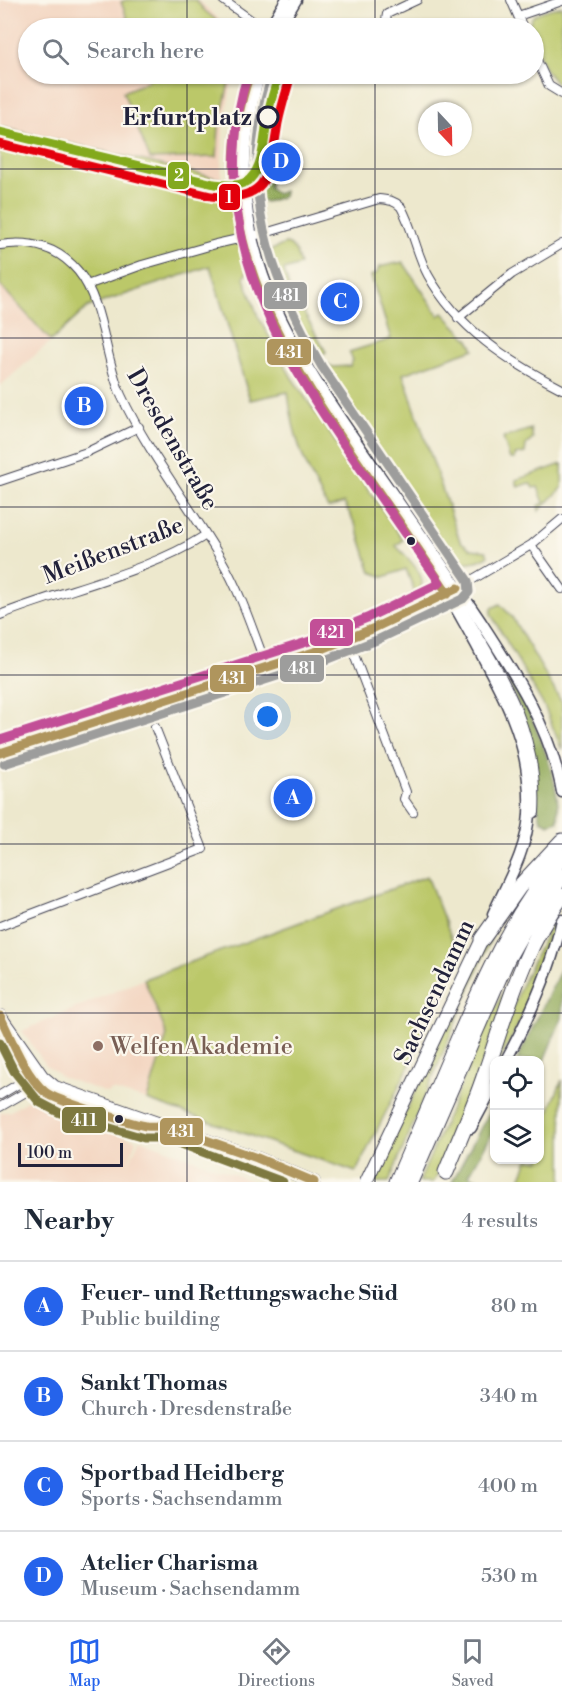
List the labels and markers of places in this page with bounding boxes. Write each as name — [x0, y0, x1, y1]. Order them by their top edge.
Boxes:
place label: Erfurtplatz — [122, 103, 252, 133]
marker: Erfurtplatz — [257, 106, 279, 128]
pin: D — [262, 140, 300, 184]
pin: C — [320, 280, 360, 324]
pin: B — [64, 384, 104, 428]
unlabelled marker — [405, 535, 417, 547]
pin: A — [274, 776, 312, 820]
place label: WelfenAkademie — [109, 1032, 293, 1062]
marker: WelfenAkademie — [91, 1039, 105, 1053]
unlabelled marker — [113, 1113, 125, 1125]

